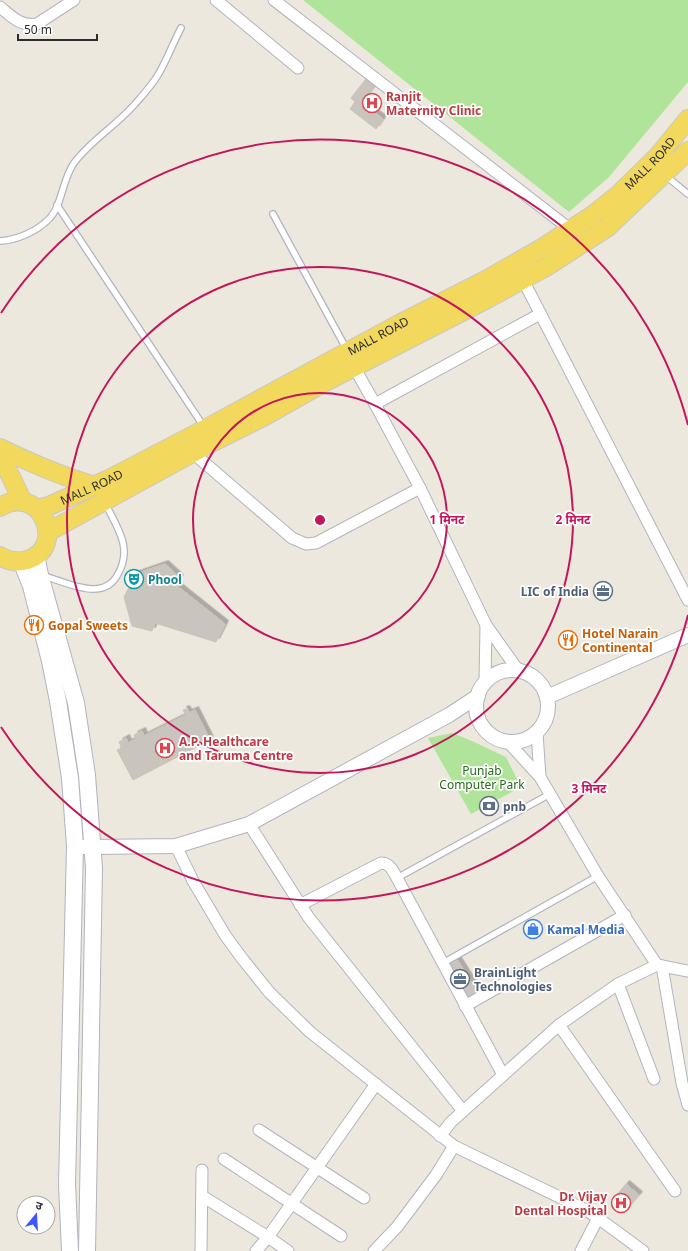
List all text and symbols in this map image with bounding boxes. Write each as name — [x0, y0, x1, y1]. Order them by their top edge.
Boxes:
scale bar — [18, 16, 97, 42]
text: 50 m — [24, 21, 52, 38]
place label: Ranjit Maternity Clinic — [386, 88, 481, 119]
hospital icon: Ranjit Maternity Clinic — [361, 92, 383, 114]
street label: MALL ROAD — [620, 133, 679, 193]
street label: MALL ROAD — [344, 312, 412, 359]
street label: MALL ROAD — [57, 465, 126, 508]
text: 1 मिनट — [429, 511, 465, 528]
text: 2 मिनट — [555, 511, 591, 528]
centre of rings — [313, 513, 327, 527]
theatre icon: Phool — [123, 568, 145, 590]
place label: Phool — [148, 571, 182, 588]
office icon: LIC of India — [592, 580, 614, 602]
place label: LIC of India — [521, 583, 589, 600]
restaurant icon: Gopal Sweets — [23, 614, 45, 636]
place label: Gopal Sweets — [48, 617, 128, 634]
place label: Hotel Narain Continental — [582, 625, 658, 656]
restaurant icon: Hotel Narain Continental — [557, 629, 579, 651]
place label: A.P. Healthcare and Taruma Centre — [179, 733, 293, 764]
hospital icon: A.P. Healthcare and Taruma Centre — [154, 737, 176, 759]
park label: Punjab Computer Park — [439, 762, 525, 793]
text: 3 मिनट — [571, 780, 607, 797]
bank icon: pnb — [478, 795, 500, 817]
place label: pnb — [503, 798, 526, 815]
shop icon: Kamal Media — [522, 918, 544, 940]
place label: Kamal Media — [547, 921, 625, 938]
place label: BrainLight Technologies — [474, 964, 552, 995]
office icon: BrainLight Technologies — [449, 968, 471, 990]
place label: Dr. Vijay Dental Hospital — [514, 1188, 607, 1219]
hospital icon: Dr. Vijay Dental Hospital — [610, 1192, 632, 1214]
north arrow — [16, 1195, 56, 1235]
text: उ — [34, 1197, 45, 1213]

